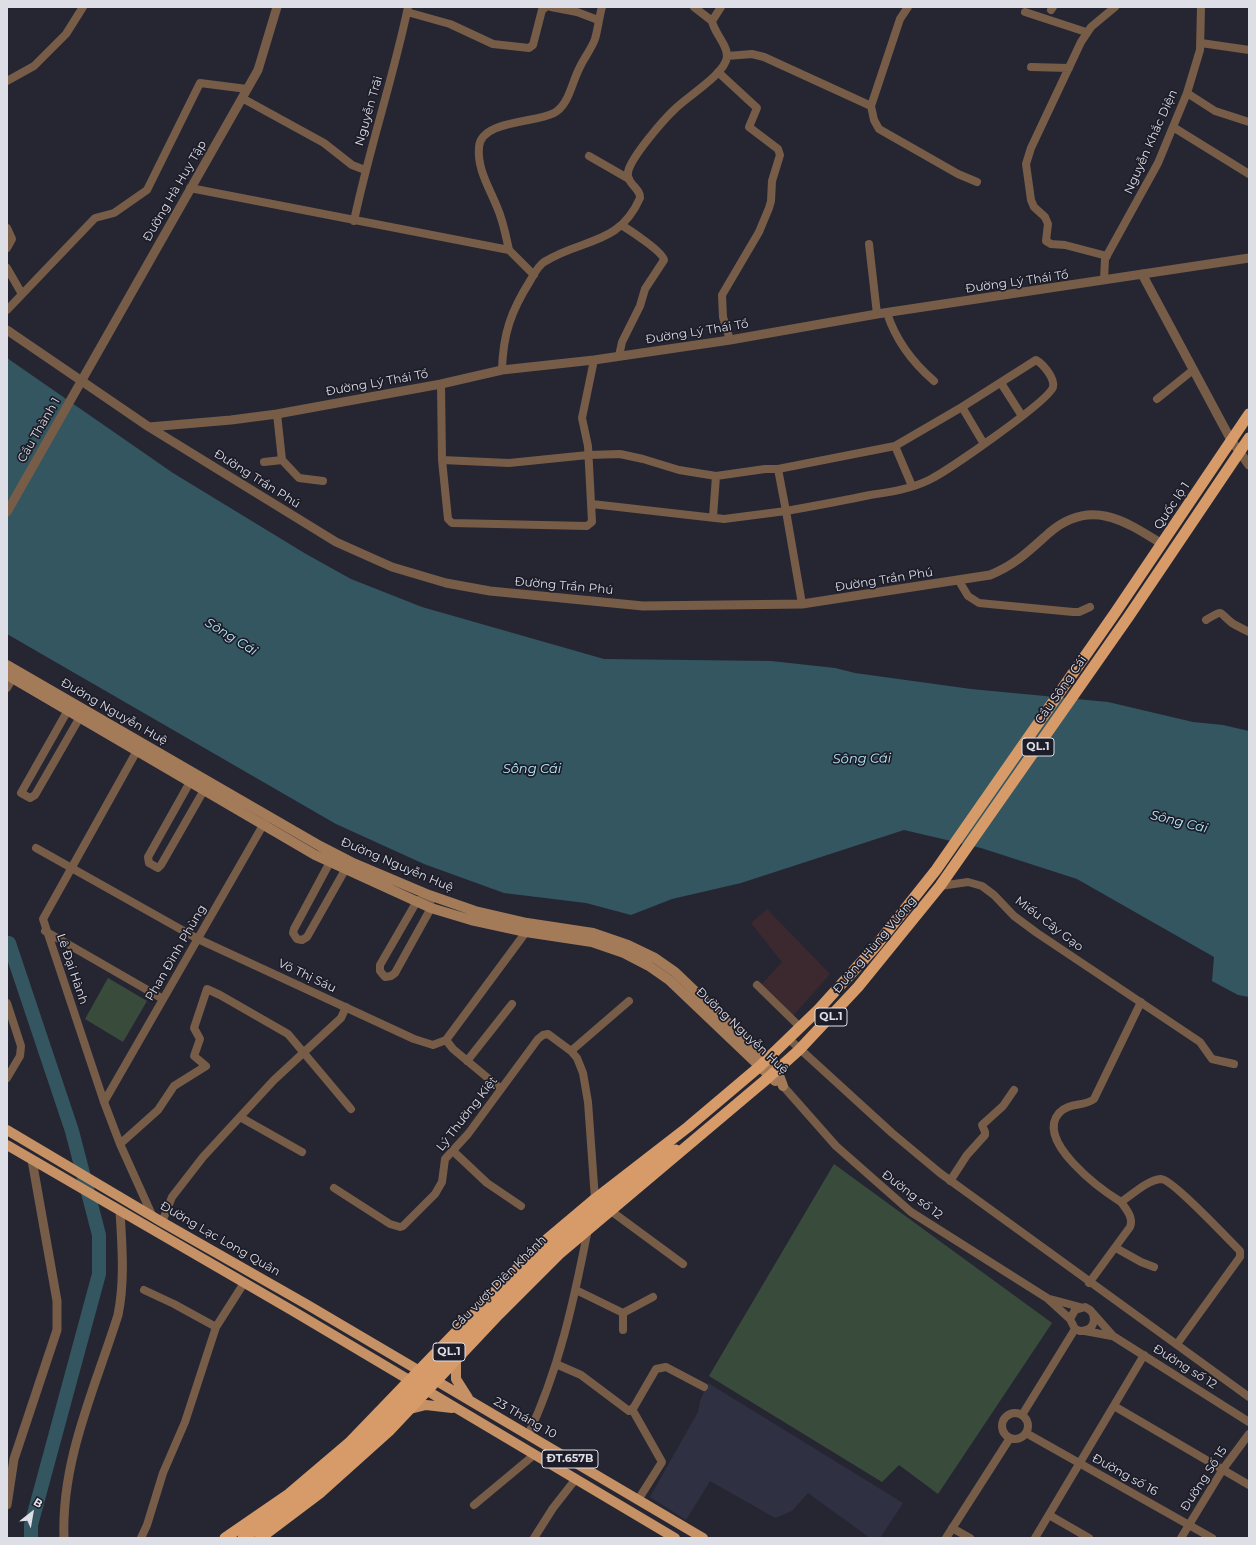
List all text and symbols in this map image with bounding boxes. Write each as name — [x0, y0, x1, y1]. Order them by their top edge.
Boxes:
street label: Nguyễn Trãi — [352, 74, 386, 148]
street label: Nguyễn Khắc Diện — [1121, 87, 1181, 197]
street label: Đường Hà Huy Tập — [140, 138, 210, 244]
street label: Đường Lý Thái Tổ — [965, 268, 1069, 296]
street label: Đường Lý Thái Tổ — [645, 317, 749, 347]
street label: Đường Lý Thái Tổ — [325, 367, 429, 399]
street label: Cầu Thành 1 — [15, 395, 63, 465]
street label: Đường Trần Phú — [211, 447, 303, 511]
street label: Quốc lộ 1 — [1151, 480, 1193, 532]
street label: Đường Trần Phú — [834, 565, 934, 595]
street label: Đường Trần Phú — [514, 575, 614, 597]
water label: Sông Cái — [202, 615, 260, 659]
street label: Cầu Sông Cái — [1032, 653, 1090, 727]
street label: Đường Nguyễn Huệ — [58, 676, 170, 748]
road number: QL.1 — [1022, 738, 1054, 756]
water label: Sông Cái — [833, 751, 891, 767]
water label: Sông Cái — [503, 761, 561, 777]
water label: Sông Cái — [1149, 807, 1209, 837]
street label: Đường Nguyễn Huệ — [339, 835, 455, 895]
street label: Đường Hùng Vương — [830, 894, 920, 996]
street label: Miếu Cây Gạo — [1012, 894, 1086, 954]
street label: Phan Đình Phùng — [143, 902, 209, 1004]
street label: Lê Đại Hành — [53, 932, 91, 1006]
street label: Võ Thị Sáu — [276, 956, 338, 996]
street label: Đường Nguyễn Huệ — [693, 985, 791, 1077]
road number: QL.1 — [815, 1008, 847, 1026]
street label: Lý Thường Kiệt — [433, 1074, 501, 1154]
street label: Đường số 12 — [879, 1167, 945, 1223]
street label: Đường Lạc Long Quân — [157, 1199, 283, 1279]
street label: Cầu vượt Diên Khánh — [449, 1233, 549, 1333]
street label: Đường số 12 — [1150, 1342, 1220, 1392]
road number: QL.1 — [433, 1343, 465, 1361]
street label: 23 Tháng 10 — [491, 1394, 559, 1442]
street label: Đường Số 15 — [1178, 1444, 1230, 1514]
road number: ĐT.657B — [542, 1450, 598, 1468]
street label: Đường số 16 — [1090, 1451, 1160, 1499]
north arrow — [12, 1493, 52, 1533]
text: B — [31, 1495, 45, 1511]

